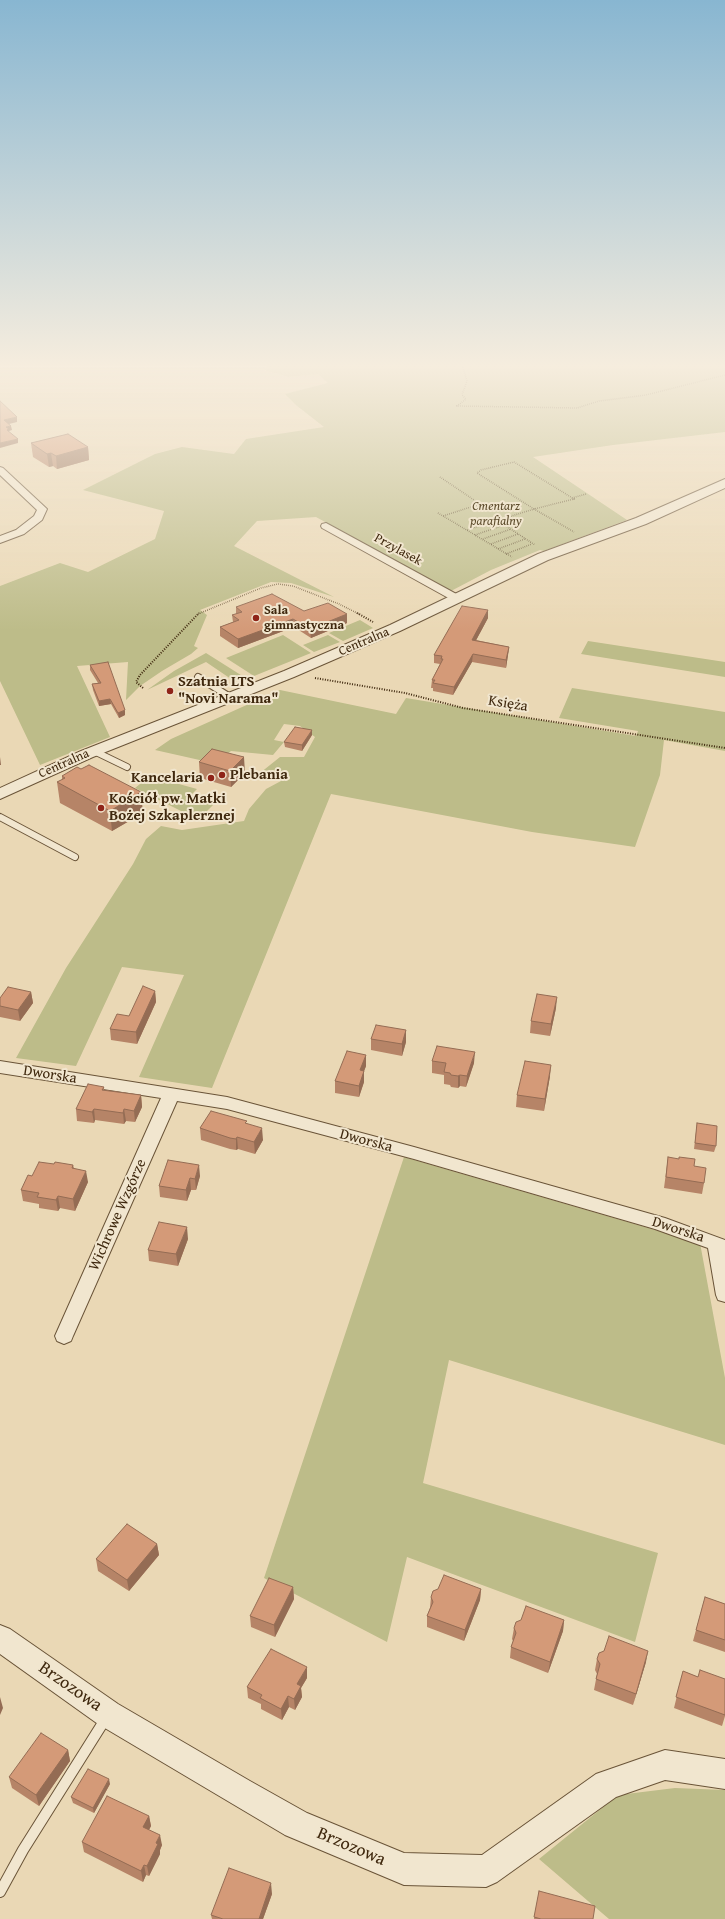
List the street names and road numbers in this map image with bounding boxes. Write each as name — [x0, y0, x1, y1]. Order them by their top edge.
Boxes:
street label: Przylasek — [371, 531, 425, 569]
street label: Centralna — [336, 624, 392, 660]
street label: Księża — [487, 692, 529, 716]
street label: Centralna — [36, 746, 92, 782]
street label: Dworska — [22, 1062, 78, 1088]
street label: Dworska — [338, 1125, 394, 1157]
street label: Wichrowe Wzgórze — [85, 1156, 151, 1274]
street label: Dworska — [650, 1213, 706, 1247]
street label: Brzozowa — [34, 1657, 106, 1717]
street label: Brzozowa — [313, 1823, 389, 1871]

